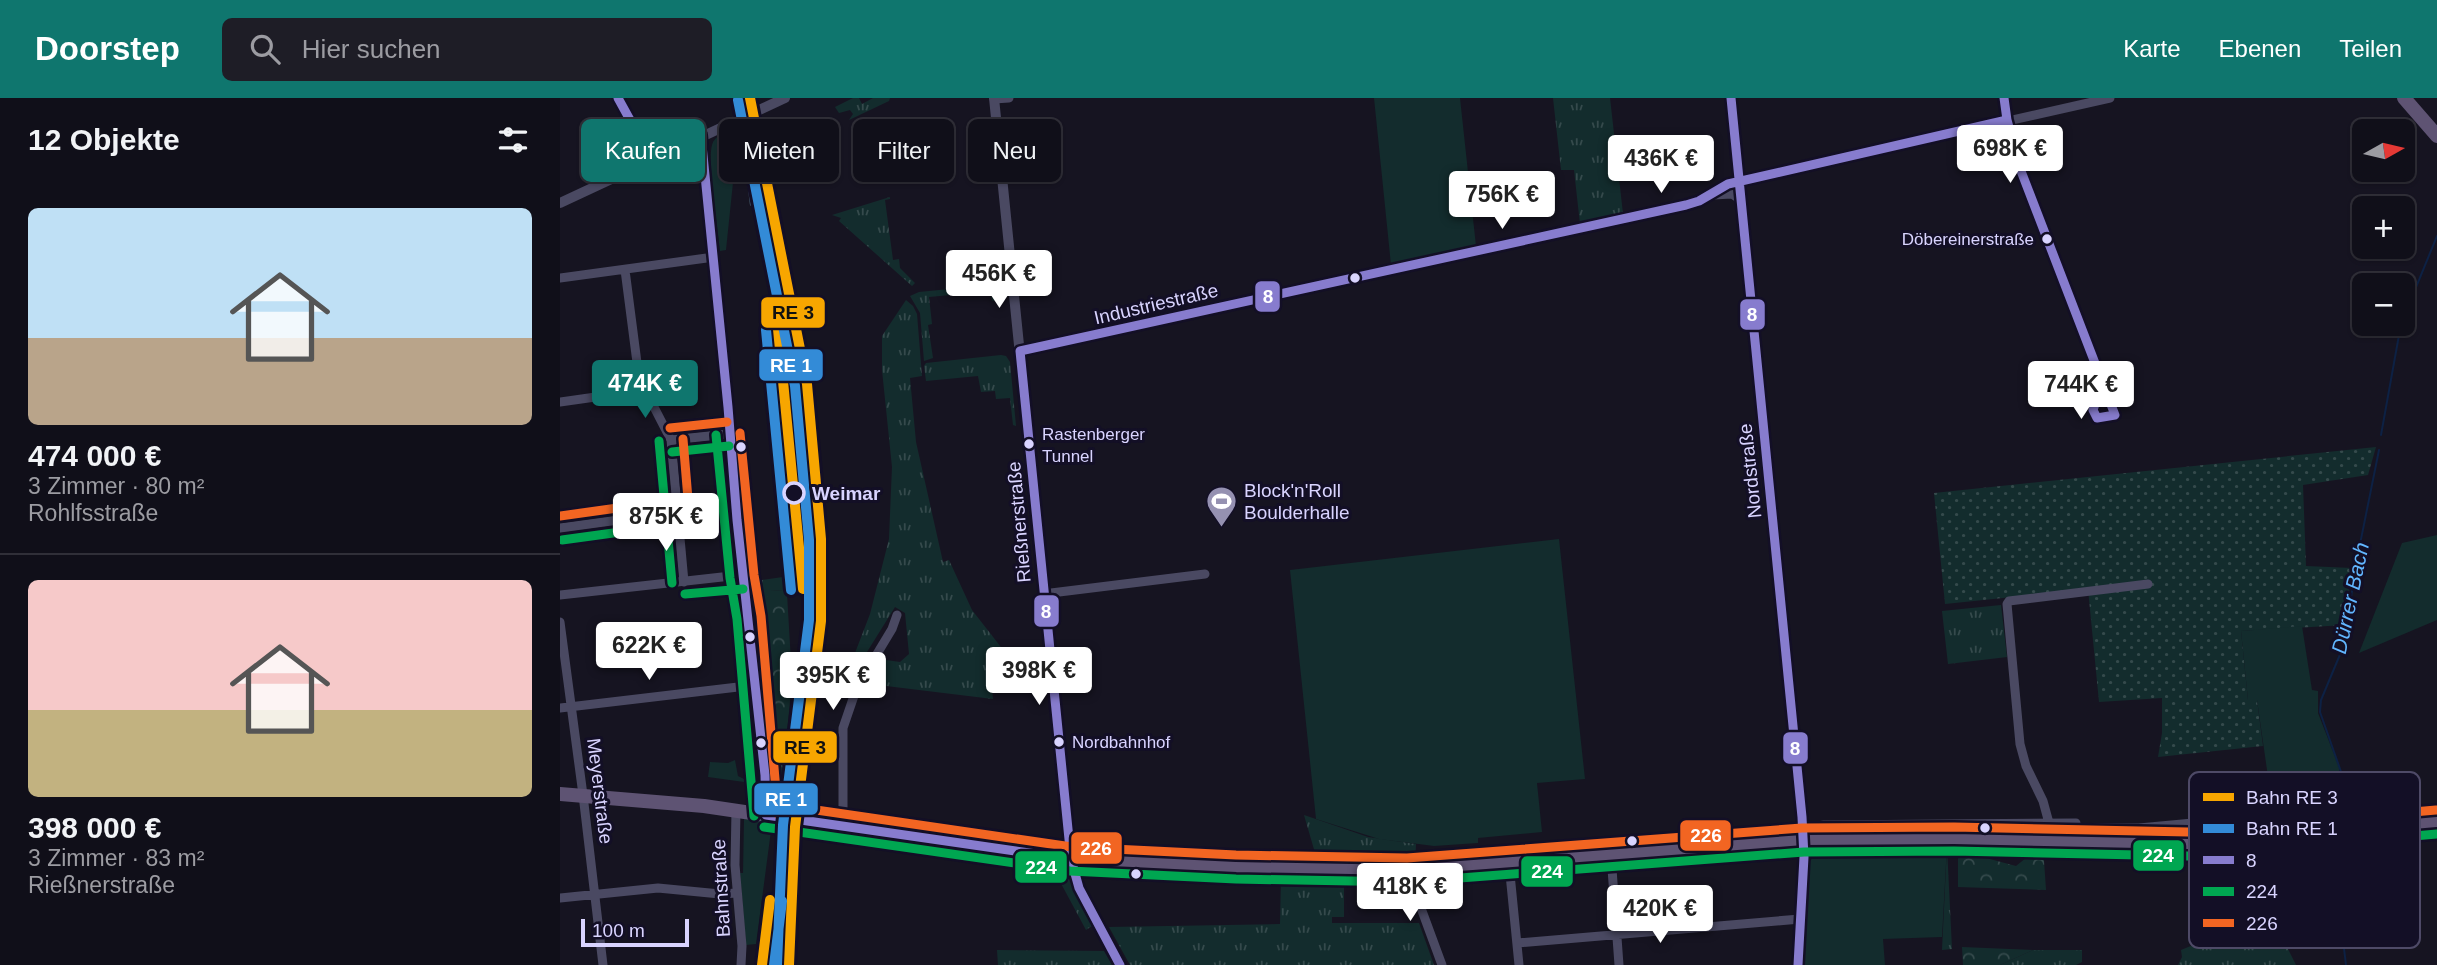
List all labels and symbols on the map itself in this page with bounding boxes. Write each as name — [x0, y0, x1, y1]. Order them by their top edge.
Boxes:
north arrow — [2352, 119, 2415, 182]
pin: 698K € — [1953, 126, 2067, 185]
pin: 436K € — [1604, 136, 1718, 195]
pin: 756K € — [1445, 172, 1559, 231]
place label: Döbereinerstraße — [1902, 230, 2034, 249]
marker: Döbereinerstraße — [2040, 232, 2054, 246]
pin: 456K € — [942, 250, 1056, 310]
unlabelled marker — [1348, 271, 1362, 285]
street label: Industriestraße — [1092, 280, 1220, 328]
line badge: 8 — [1254, 280, 1281, 313]
text: 8 — [1263, 286, 1273, 307]
line badge: RE 3 — [760, 296, 826, 329]
line badge: 8 — [1739, 298, 1766, 331]
text: RE 3 — [772, 302, 814, 323]
text: 8 — [1747, 304, 1757, 325]
line badge: RE 1 — [758, 348, 824, 382]
text: RE 1 — [770, 355, 813, 376]
pin: 474K € — [588, 360, 702, 420]
pin: 744K € — [2024, 362, 2138, 421]
street label: Nordstraße — [1735, 423, 1765, 519]
place label: Rastenberger Tunnel — [1042, 425, 1145, 466]
marker: Rastenberger Tunnel — [1022, 437, 1036, 451]
unlabelled marker — [734, 440, 748, 454]
street label: Rießnerstraße — [1003, 461, 1035, 583]
place label: Block'n'Roll Boulderhalle — [1244, 480, 1350, 523]
marker: Weimar — [783, 482, 805, 504]
place label: Weimar — [812, 483, 881, 504]
sports icon: Block'n'Roll Boulderhalle — [1204, 484, 1238, 528]
pin: 875K € — [609, 494, 723, 553]
water label: Dürrer Bach — [2327, 540, 2373, 656]
line badge: 8 — [1033, 594, 1060, 628]
text: 8 — [1041, 601, 1051, 622]
pin: 622K € — [592, 622, 706, 682]
unlabelled marker — [743, 630, 757, 644]
pin: 398K € — [982, 648, 1096, 707]
pin: 395K € — [776, 652, 890, 712]
line badge: RE 3 — [772, 730, 838, 764]
line badge: 8 — [1782, 731, 1809, 765]
place label: Nordbahnhof — [1072, 733, 1171, 752]
marker: Nordbahnhof — [1052, 735, 1066, 749]
unlabelled marker — [754, 736, 768, 750]
street label: Meyerstraße — [583, 737, 617, 845]
text: RE 3 — [784, 737, 826, 758]
text: 8 — [1790, 738, 1800, 759]
legend — [2189, 772, 2420, 948]
line badge: RE 1 — [753, 782, 819, 816]
text: Bahn RE 3 — [2246, 787, 2338, 808]
text: RE 1 — [765, 789, 808, 810]
text: Bahn RE 1 — [2246, 818, 2338, 839]
line badge: 226 — [1679, 819, 1732, 852]
unlabelled marker — [1978, 821, 1992, 835]
text: 226 — [1690, 825, 1722, 846]
line badge: 226 — [1070, 831, 1123, 865]
unlabelled marker — [1625, 834, 1639, 848]
street label: Bahnstraße — [708, 838, 734, 938]
text: 226 — [1080, 838, 1112, 859]
line badge: 224 — [2132, 839, 2185, 872]
text: 224 — [2142, 845, 2174, 866]
line badge: 224 — [1014, 850, 1068, 884]
text: 8 — [2246, 850, 2257, 871]
line badge: 224 — [1520, 855, 1574, 888]
text: 224 — [1025, 857, 1057, 878]
text: 224 — [1531, 861, 1563, 882]
pin: 418K € — [1353, 864, 1467, 923]
unlabelled marker — [1129, 867, 1143, 881]
text: 224 — [2246, 881, 2278, 902]
pin: 420K € — [1603, 886, 1717, 945]
text: 226 — [2246, 913, 2278, 934]
scale bar — [581, 916, 690, 948]

